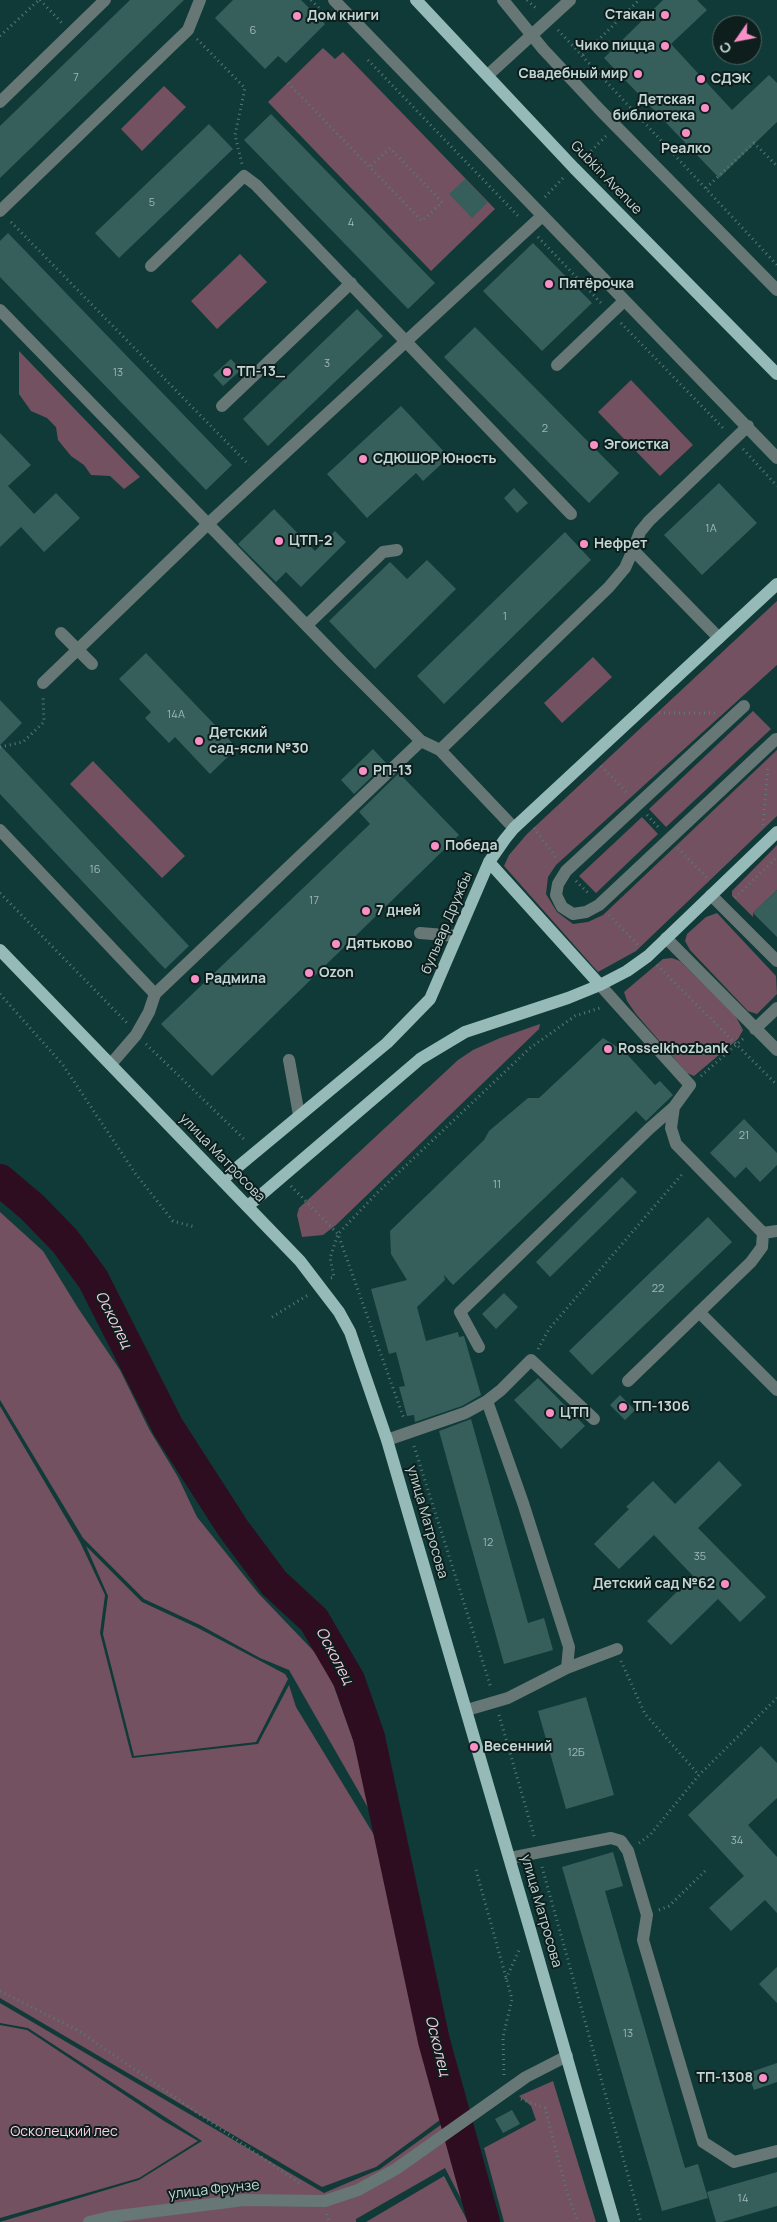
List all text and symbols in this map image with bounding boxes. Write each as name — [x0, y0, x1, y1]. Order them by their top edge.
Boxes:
place label: Стакан — [605, 7, 655, 23]
place label: Дом книги — [307, 8, 379, 24]
marker: Стакан — [659, 9, 671, 21]
marker: Дом книги — [291, 10, 303, 22]
north arrow — [712, 15, 762, 65]
house number: 6 — [250, 24, 256, 38]
place label: Чико пицца — [575, 38, 655, 54]
text: С — [714, 38, 736, 57]
marker: Чико пицца — [659, 40, 671, 52]
place label: Свадебный мир — [518, 66, 628, 82]
marker: Свадебный мир — [632, 68, 644, 80]
house number: 7 — [73, 71, 79, 85]
place label: СДЭК — [711, 71, 751, 87]
marker: СДЭК — [695, 73, 707, 85]
place label: Детская библиотека — [613, 92, 695, 124]
marker: Детская библиотека — [699, 102, 711, 114]
marker: Реалко — [680, 127, 692, 139]
street label: Gubkin Avenue — [567, 138, 645, 218]
place label: Реалко — [661, 141, 711, 157]
house number: 5 — [149, 196, 155, 210]
house number: 4 — [348, 216, 354, 230]
place label: Пятёрочка — [559, 276, 634, 292]
marker: Пятёрочка — [543, 278, 555, 290]
house number: 3 — [324, 357, 330, 371]
place label: ТП-13_ — [237, 364, 285, 380]
house number: 13 — [113, 366, 123, 380]
marker: ТП-13_ — [221, 366, 233, 378]
house number: 2 — [542, 422, 548, 436]
place label: Эгоистка — [604, 437, 669, 453]
marker: Эгоистка — [588, 439, 600, 451]
place label: СДЮШОР Юность — [373, 451, 496, 467]
marker: СДЮШОР Юность — [357, 453, 369, 465]
house number: 1А — [705, 522, 717, 536]
place label: ЦТП-2 — [289, 533, 332, 549]
marker: ЦТП-2 — [273, 535, 285, 547]
place label: Нефрет — [594, 536, 647, 552]
marker: Нефрет — [578, 538, 590, 550]
house number: 1 — [503, 610, 507, 624]
house number: 14А — [167, 708, 185, 722]
place label: Детский сад-ясли №30 — [209, 725, 309, 758]
marker: Детский сад-ясли №30 — [193, 735, 205, 747]
place label: РП-13 — [373, 763, 412, 779]
marker: РП-13 — [357, 765, 369, 777]
place label: Победа — [445, 838, 498, 854]
marker: Победа — [429, 840, 441, 852]
house number: 16 — [89, 863, 101, 877]
street label: бульвар Дружбы — [418, 869, 476, 977]
house number: 17 — [309, 894, 319, 908]
place label: 7 дней — [376, 903, 421, 919]
marker: 7 дней — [360, 905, 372, 917]
place label: Дятьково — [346, 936, 413, 952]
marker: Дятьково — [330, 938, 342, 950]
place label: Ozon — [319, 965, 354, 981]
marker: Ozon — [303, 967, 315, 979]
place label: Радмила — [205, 971, 266, 987]
marker: Радмила — [189, 973, 201, 985]
place label: Rosselkhozbank — [618, 1041, 728, 1057]
marker: Rosselkhozbank — [602, 1043, 614, 1055]
street label: улица Матросова — [175, 1110, 269, 1206]
house number: 21 — [739, 1129, 749, 1143]
house number: 11 — [493, 1178, 501, 1192]
house number: 22 — [652, 1282, 664, 1296]
water label: Осколец — [91, 1288, 135, 1352]
place label: ТП-1306 — [633, 1399, 690, 1415]
marker: ТП-1306 — [617, 1401, 629, 1413]
place label: ЦТП — [560, 1405, 589, 1421]
marker: ЦТП — [544, 1407, 556, 1419]
street label: улица Матросова — [403, 1464, 451, 1580]
house number: 12 — [483, 1536, 493, 1550]
house number: 35 — [694, 1550, 706, 1564]
place label: Детский сад №62 — [593, 1576, 715, 1592]
marker: Детский сад №62 — [719, 1578, 731, 1590]
water label: Осколец — [312, 1624, 356, 1688]
place label: Весенний — [484, 1739, 552, 1755]
marker: Весенний — [468, 1741, 480, 1753]
house number: 12Б — [567, 1746, 585, 1760]
house number: 34 — [731, 1834, 743, 1848]
street label: улица Матросова — [517, 1853, 565, 1969]
water label: Осколец — [421, 2014, 453, 2078]
house number: 13 — [623, 2027, 633, 2041]
place label: ТП-1308 — [696, 2070, 753, 2086]
marker: ТП-1308 — [757, 2072, 769, 2084]
park label: Осколецкий лес — [10, 2124, 118, 2140]
street label: улица Фрунзе — [168, 2177, 260, 2203]
house number: 14 — [738, 2192, 748, 2206]

